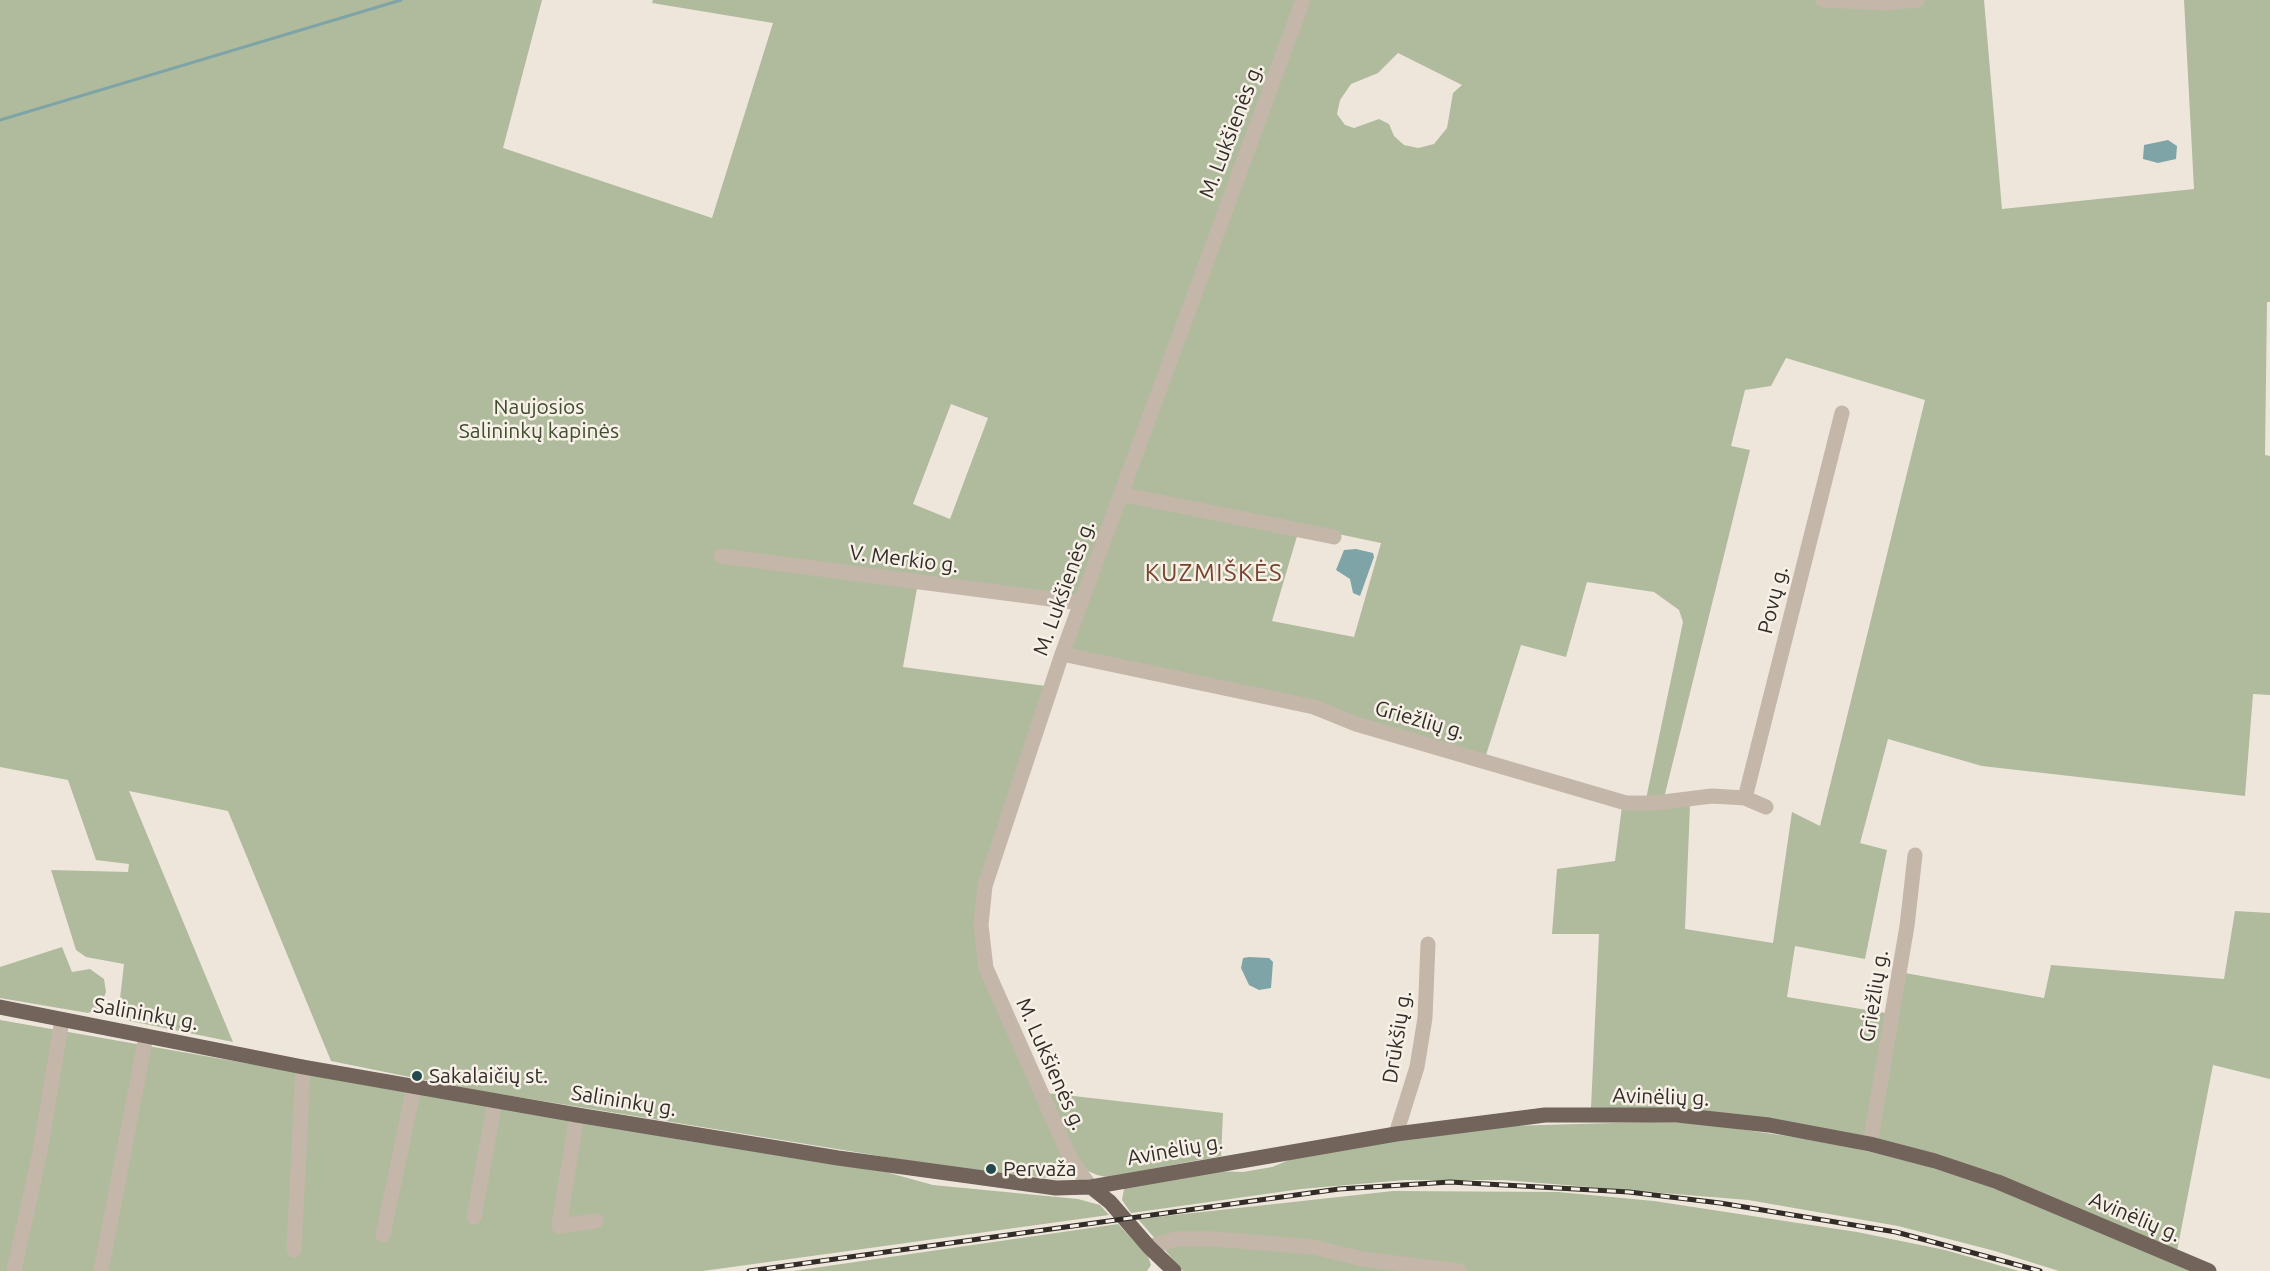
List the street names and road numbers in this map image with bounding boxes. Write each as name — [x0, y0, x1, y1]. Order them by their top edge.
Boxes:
street label: M. Lukšienės g. — [1194, 60, 1268, 202]
street label: M. Lukšienės g. — [1028, 517, 1100, 659]
street label: V. Merkio g. — [848, 540, 960, 578]
street label: Povų g. — [1752, 564, 1794, 636]
street label: Griežlių g. — [1372, 695, 1468, 745]
street label: Griežlių g. — [1854, 948, 1894, 1044]
street label: Drūkšių g. — [1377, 989, 1417, 1085]
street label: Salininkų g. — [92, 992, 200, 1036]
street label: M. Lukšienės g. — [1011, 994, 1091, 1134]
street label: Salininkų g. — [570, 1080, 678, 1122]
street label: Avinėlių g. — [1612, 1083, 1710, 1111]
street label: Avinėlių g. — [1125, 1129, 1225, 1171]
street label: Avinėlių g. — [2085, 1186, 2185, 1248]

